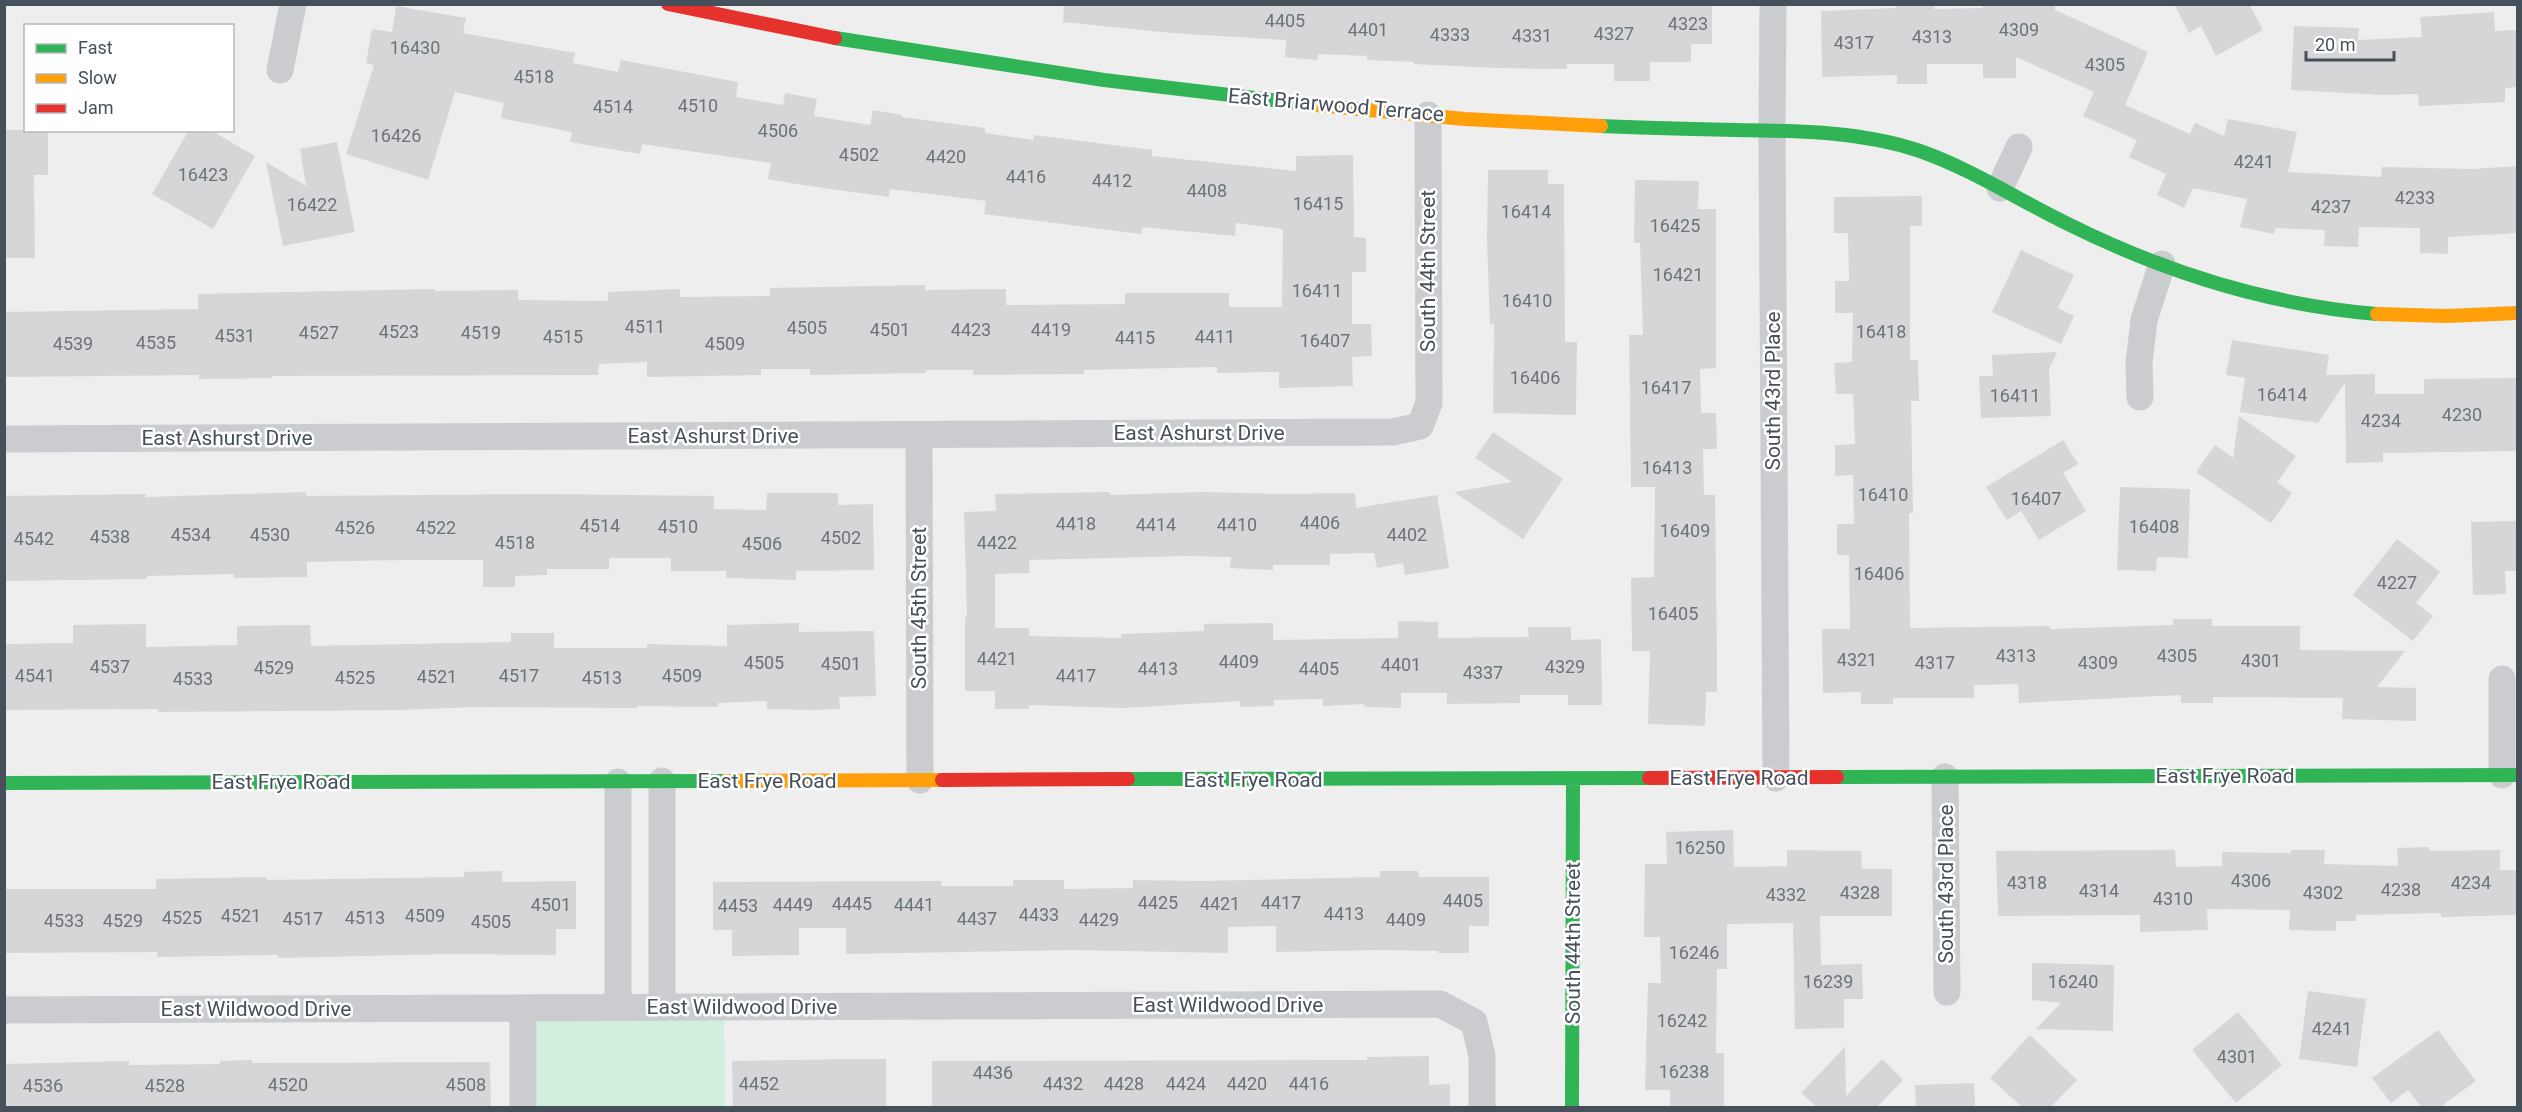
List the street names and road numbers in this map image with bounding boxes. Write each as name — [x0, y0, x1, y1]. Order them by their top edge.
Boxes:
street label: East Briarwood Terrace — [1227, 84, 1445, 126]
street label: South 44th Street — [1416, 190, 1440, 352]
street label: South 43rd Place — [1761, 311, 1785, 471]
street label: East Ashurst Drive — [1113, 421, 1285, 445]
street label: East Ashurst Drive — [627, 424, 799, 448]
street label: East Ashurst Drive — [141, 426, 313, 450]
street label: South 45th Street — [907, 527, 931, 689]
street label: East Frye Road — [2155, 764, 2295, 788]
street label: East Frye Road — [1669, 766, 1809, 790]
street label: East Frye Road — [1183, 768, 1323, 792]
street label: East Frye Road — [697, 769, 837, 793]
street label: East Frye Road — [211, 770, 351, 794]
street label: South 43rd Place — [1934, 804, 1958, 964]
street label: South 44th Street — [1561, 862, 1585, 1024]
street label: East Wildwood Drive — [1133, 993, 1323, 1017]
street label: East Wildwood Drive — [647, 995, 837, 1019]
street label: East Wildwood Drive — [161, 997, 351, 1021]

